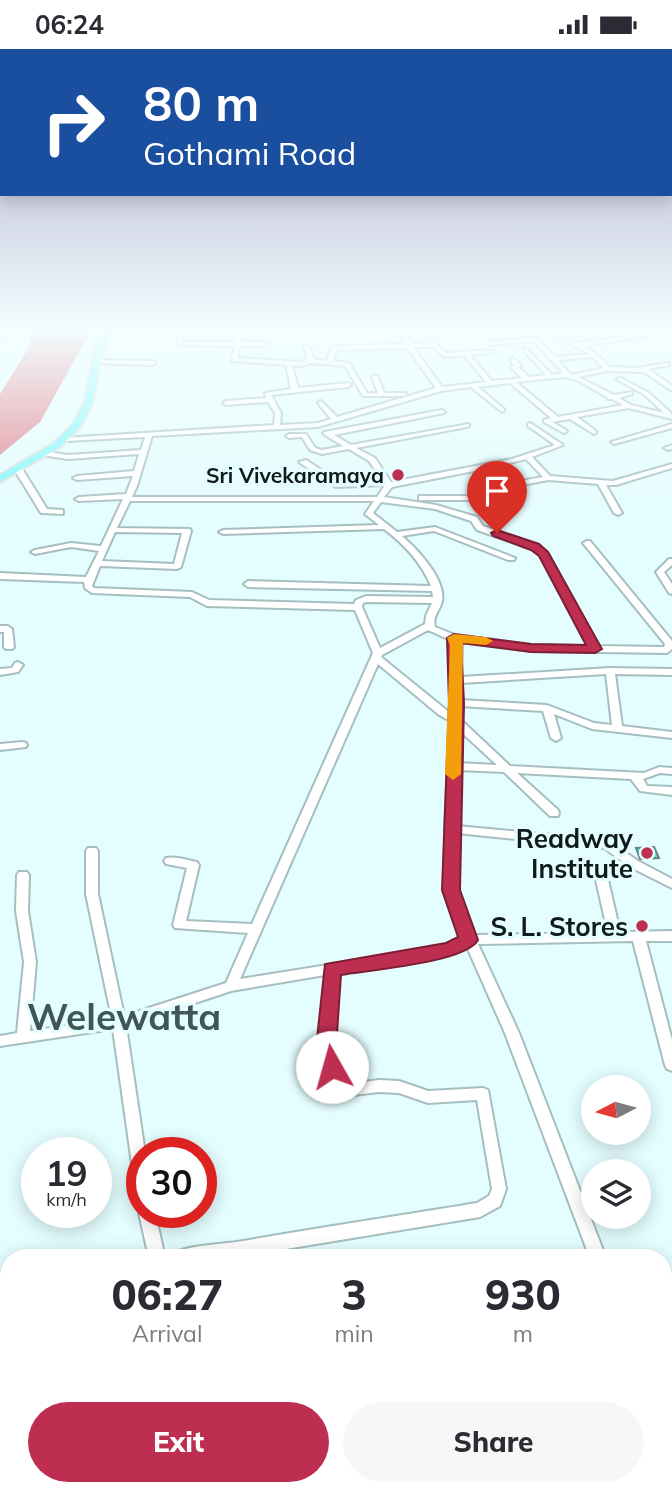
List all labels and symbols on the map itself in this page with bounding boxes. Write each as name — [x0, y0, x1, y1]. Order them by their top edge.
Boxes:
pin — [467, 461, 527, 533]
place label: Sri Vivekaramaya — [206, 462, 384, 488]
marker: Sri Vivekaramaya — [390, 467, 406, 483]
place label: Readway Institute — [516, 822, 634, 885]
marker: Readway Institute — [639, 845, 655, 861]
place label: S. L. Stores — [490, 910, 628, 943]
marker: S. L. Stores — [634, 918, 650, 934]
district label: Welewatta — [27, 993, 221, 1039]
position arrow — [295, 1030, 369, 1104]
north arrow — [581, 1075, 651, 1145]
speed limit sign: 30 — [126, 1137, 217, 1228]

